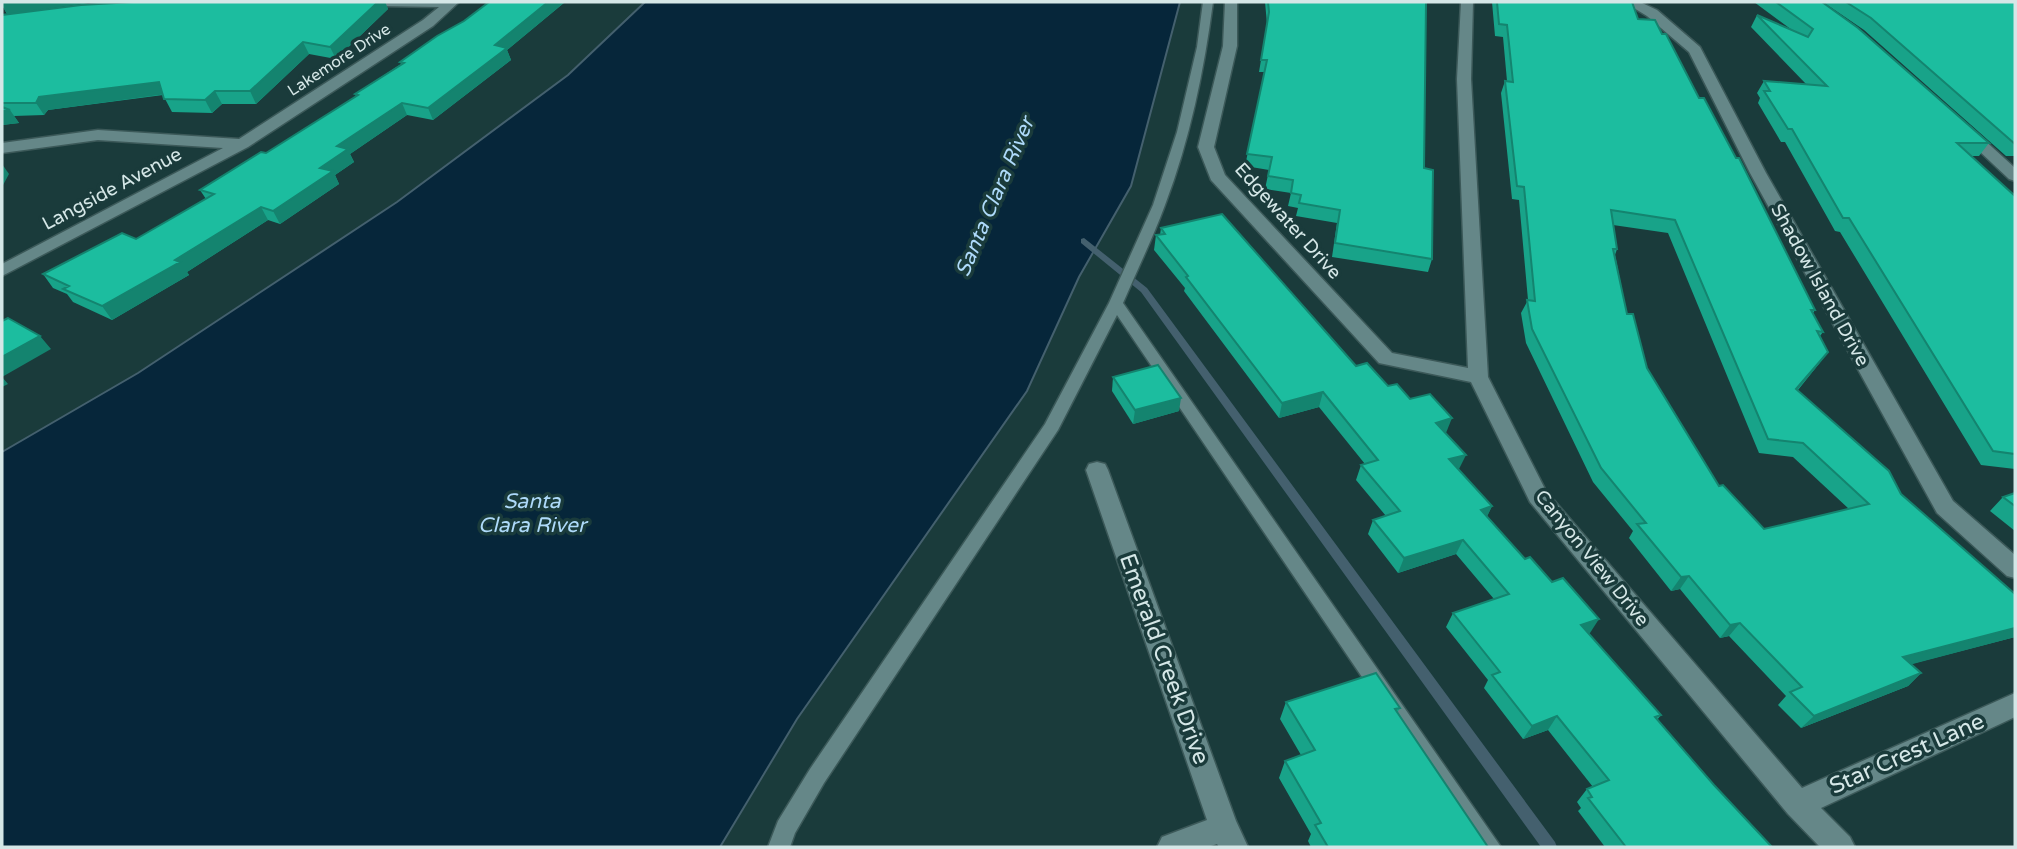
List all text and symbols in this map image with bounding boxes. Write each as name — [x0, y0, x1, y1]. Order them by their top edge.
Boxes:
street label: Lakemore Drive — [284, 19, 394, 101]
water label: Santa Clara River — [950, 111, 1041, 280]
street label: Langside Avenue — [39, 143, 185, 235]
street label: Edgewater Drive — [1230, 158, 1346, 284]
street label: Shadow Island Drive — [1766, 200, 1874, 370]
street label: Canyon View Drive — [1530, 486, 1654, 630]
water label: Santa Clara River — [478, 489, 589, 538]
street label: Emerald Creek Drive — [1113, 550, 1215, 768]
street label: Star Crest Lane — [1825, 707, 1989, 801]

